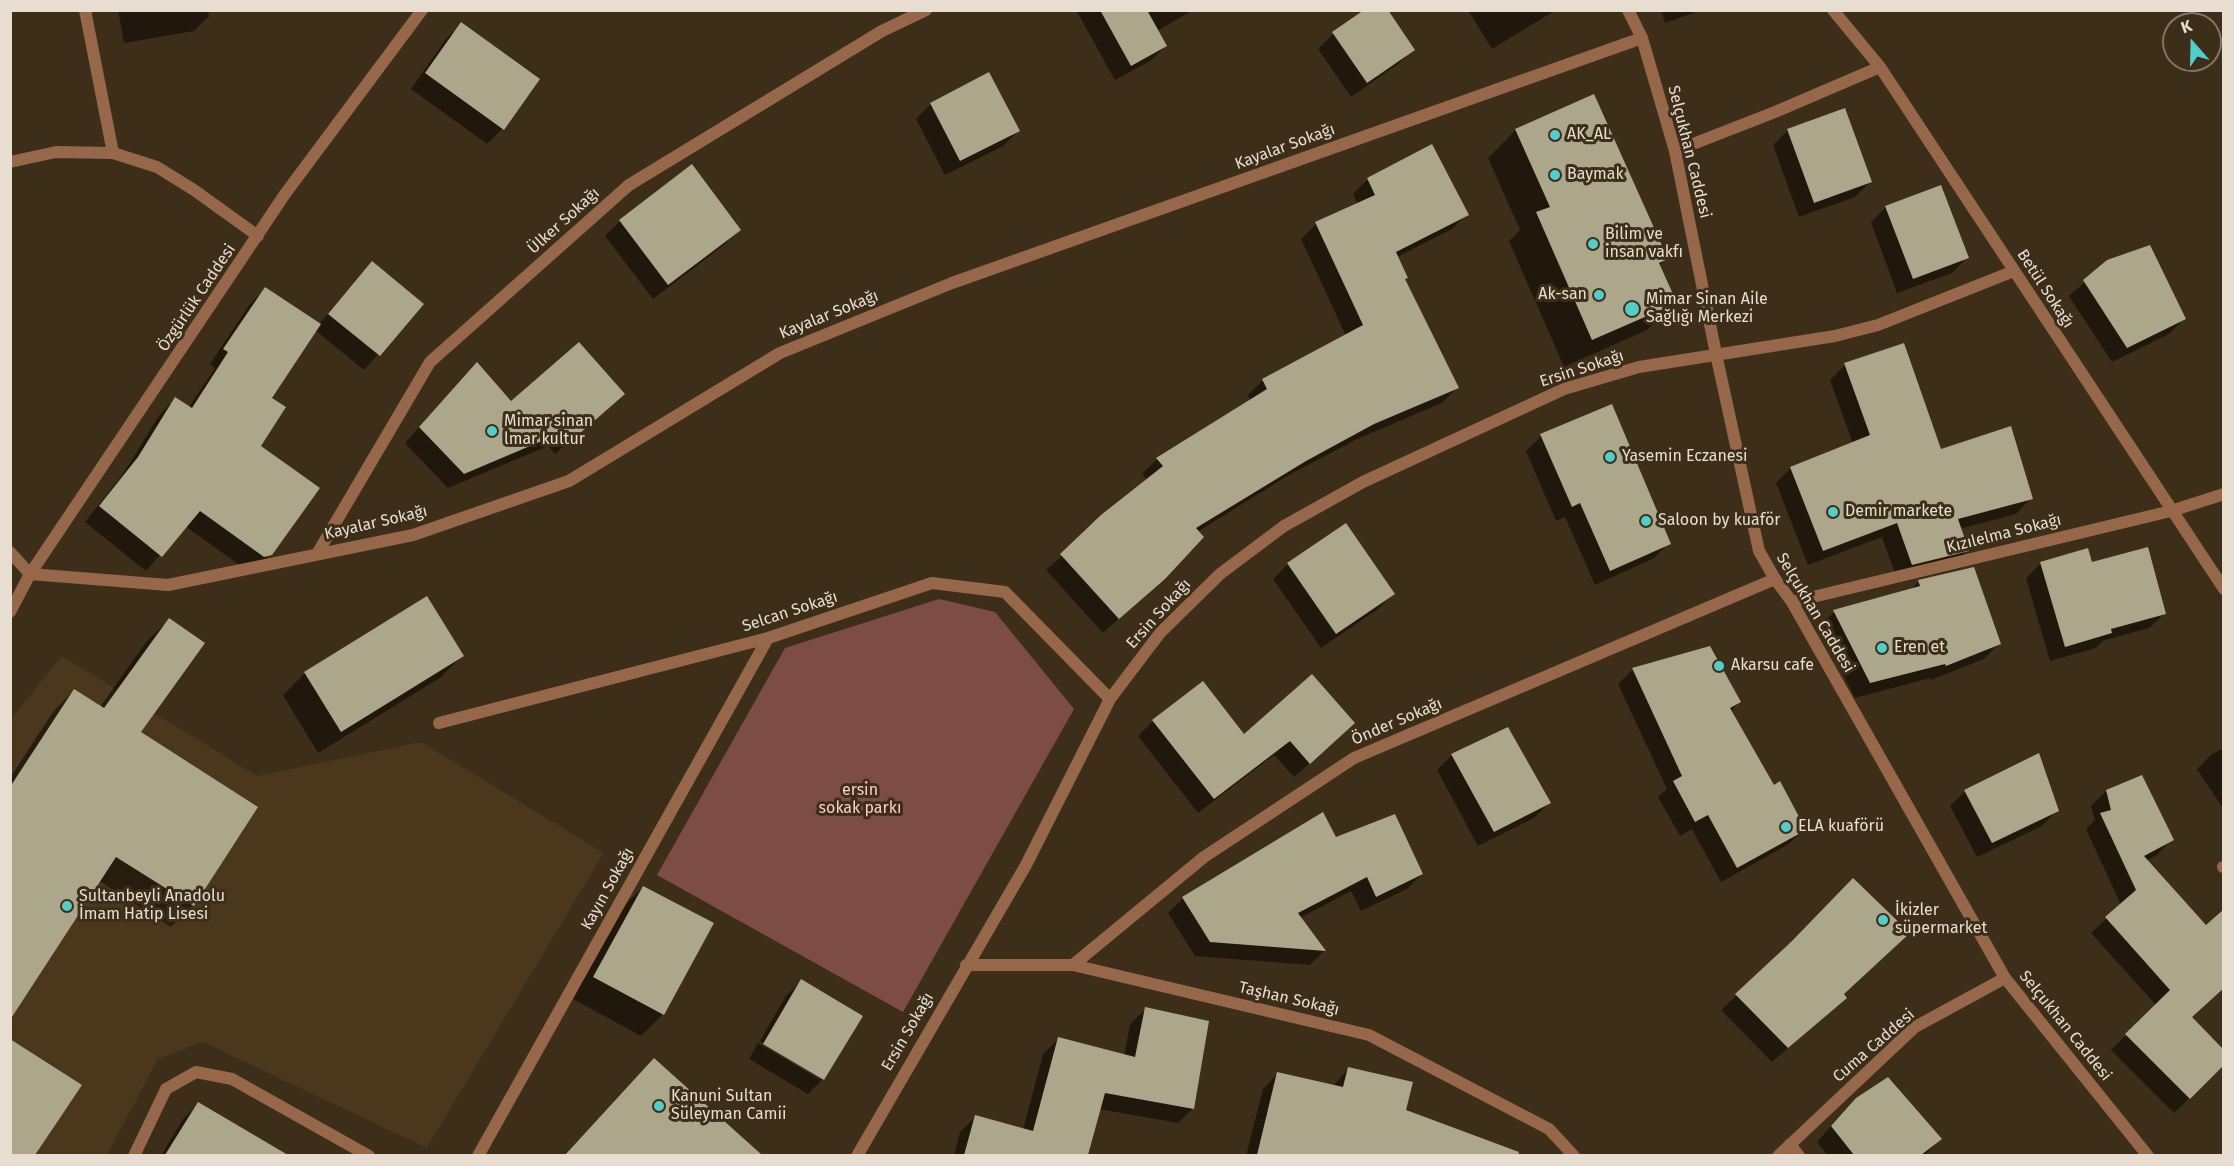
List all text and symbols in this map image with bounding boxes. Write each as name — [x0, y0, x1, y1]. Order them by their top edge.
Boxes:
north arrow — [2162, 12, 2222, 72]
text: K — [2178, 16, 2194, 37]
street label: Selçukhan Caddesi — [1663, 84, 1715, 220]
street label: Kayalar Sokağı — [1232, 120, 1338, 174]
place label: AK_AL — [1567, 125, 1611, 145]
marker: AK_AL — [1548, 128, 1562, 142]
place label: Baymak — [1567, 165, 1624, 185]
marker: Baymak — [1548, 168, 1562, 182]
street label: Ülker Sokağı — [524, 184, 604, 258]
place label: Bilim ve insan vakfı — [1605, 225, 1683, 263]
marker: Bilim ve insan vakfı — [1586, 237, 1600, 251]
street label: Özgürlük Caddesi — [154, 241, 240, 355]
street label: Betül Sokağı — [2012, 246, 2078, 332]
place label: Ak-san — [1538, 285, 1587, 305]
street label: Kayalar Sokağı — [777, 286, 881, 344]
marker: Ak-san — [1592, 288, 1606, 302]
place label: Mimar Sinan Aile Sağlığı Merkezi — [1646, 290, 1768, 328]
marker: Mimar Sinan Aile Sağlığı Merkezi — [1623, 300, 1641, 318]
street label: Ersin Sokağı — [1538, 346, 1626, 392]
place label: Mimar sinan lmar kultur — [504, 412, 593, 450]
marker: Mimar sinan lmar kultur — [485, 424, 499, 438]
place label: Yasemin Eczanesi — [1622, 447, 1748, 467]
marker: Yasemin Eczanesi — [1603, 450, 1617, 464]
street label: Kayalar Sokağı — [323, 502, 429, 544]
place label: Demir markete — [1845, 502, 1952, 522]
marker: Demir markete — [1826, 505, 1840, 519]
street label: Kızılelma Sokağı — [1945, 510, 2063, 558]
place label: Saloon by kuaför — [1658, 511, 1781, 531]
marker: Saloon by kuaför — [1639, 514, 1653, 528]
street label: Selçukhan Caddesi — [1772, 550, 1858, 676]
street label: Ersin Sokağı — [1123, 575, 1195, 653]
street label: Selcan Sokağı — [740, 588, 840, 636]
place label: Eren et — [1894, 638, 1945, 658]
marker: Eren et — [1875, 641, 1889, 655]
place label: Akarsu cafe — [1731, 656, 1814, 676]
marker: Akarsu cafe — [1712, 659, 1726, 673]
street label: Önder Sokağı — [1349, 694, 1445, 750]
park label: ersin sokak parkı — [819, 781, 901, 819]
place label: ELA kuaförü — [1798, 817, 1884, 837]
marker: ELA kuaförü — [1779, 820, 1793, 834]
street label: Kayın Sokağı — [578, 844, 638, 934]
place label: Sultanbeyli Anadolu İmam Hatip Lisesi — [79, 887, 225, 925]
marker: Sultanbeyli Anadolu İmam Hatip Lisesi — [60, 899, 74, 913]
place label: İkizler süpermarket — [1895, 901, 1987, 939]
marker: İkizler süpermarket — [1876, 913, 1890, 927]
street label: Selçukhan Caddesi — [2015, 967, 2115, 1085]
street label: Taşhan Sokağı — [1237, 978, 1341, 1020]
street label: Ersin Sokağı — [878, 989, 938, 1075]
street label: Cuma Caddesi — [1829, 1005, 1919, 1087]
place label: Kanuni Sultan Süleyman Camii — [671, 1087, 786, 1125]
marker: Kanuni Sultan Süleyman Camii — [652, 1099, 666, 1113]

